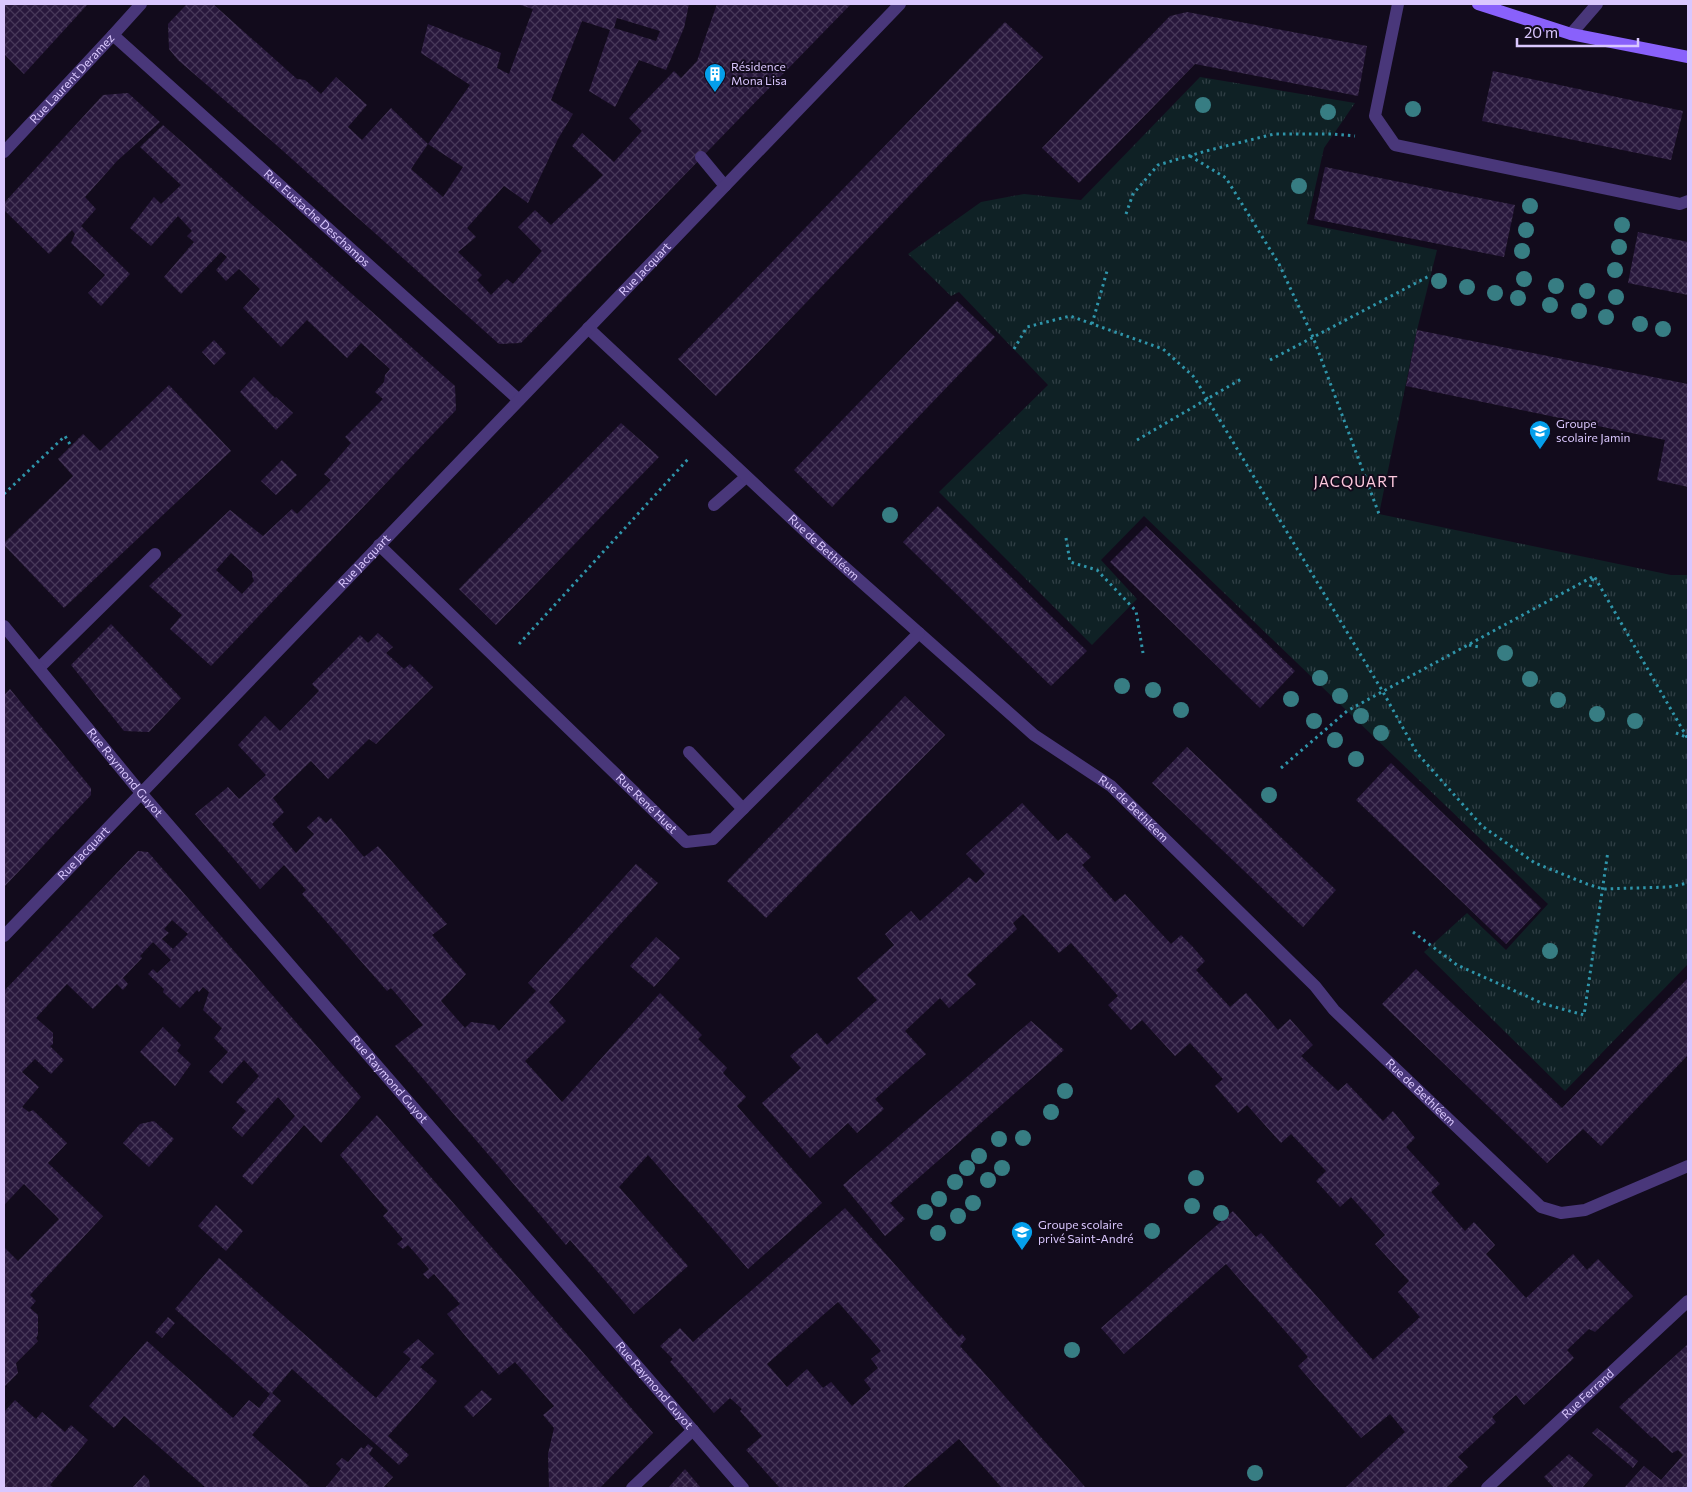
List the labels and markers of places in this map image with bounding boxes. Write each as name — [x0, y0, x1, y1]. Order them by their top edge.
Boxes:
place label: Résidence Mona Lisa — [731, 59, 787, 87]
building icon: Résidence Mona Lisa — [703, 62, 727, 93]
place label: Groupe scolaire Jamin — [1556, 416, 1630, 445]
school or university icon: Groupe scolaire Jamin — [1528, 419, 1552, 450]
place label: Groupe scolaire privé Saint-André — [1038, 1217, 1134, 1245]
school or university icon: Groupe scolaire privé Saint-André — [1010, 1220, 1034, 1251]

